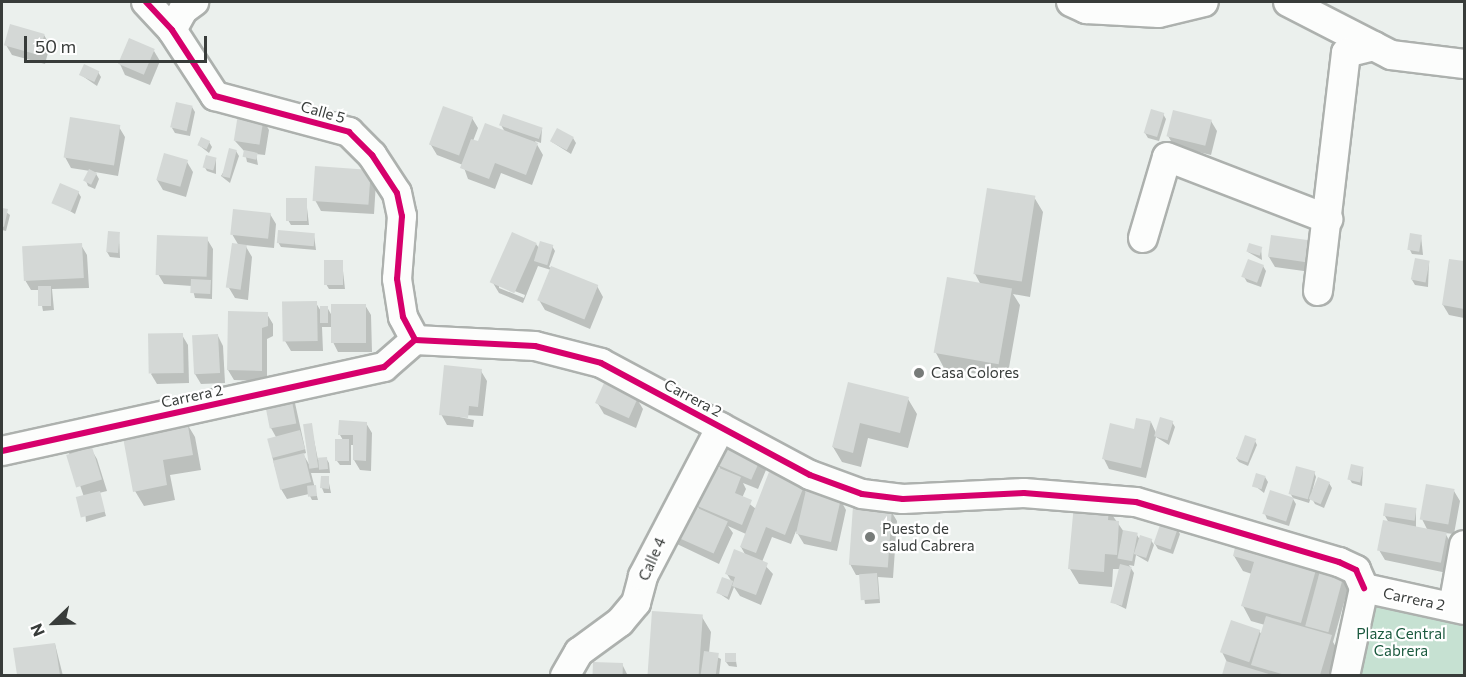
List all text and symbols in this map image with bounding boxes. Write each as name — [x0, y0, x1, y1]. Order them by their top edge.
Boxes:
scale bar — [27, 24, 210, 62]
text: 50 m — [35, 35, 76, 57]
street label: Calle 5 — [299, 97, 347, 127]
place label: Casa Colores — [931, 364, 1019, 382]
marker: Casa Colores — [912, 366, 926, 380]
street label: Carrera 2 — [661, 375, 725, 421]
street label: Carrera 2 — [159, 381, 225, 411]
place label: Puesto de salud Cabrera — [882, 519, 975, 554]
marker: Puesto de salud Cabrera — [863, 530, 877, 544]
street label: Calle 4 — [635, 535, 669, 583]
street label: Carrera 2 — [1381, 584, 1447, 614]
north arrow — [24, 593, 84, 653]
text: N — [26, 621, 48, 639]
park label: Plaza Central Cabrera — [1356, 624, 1446, 659]

